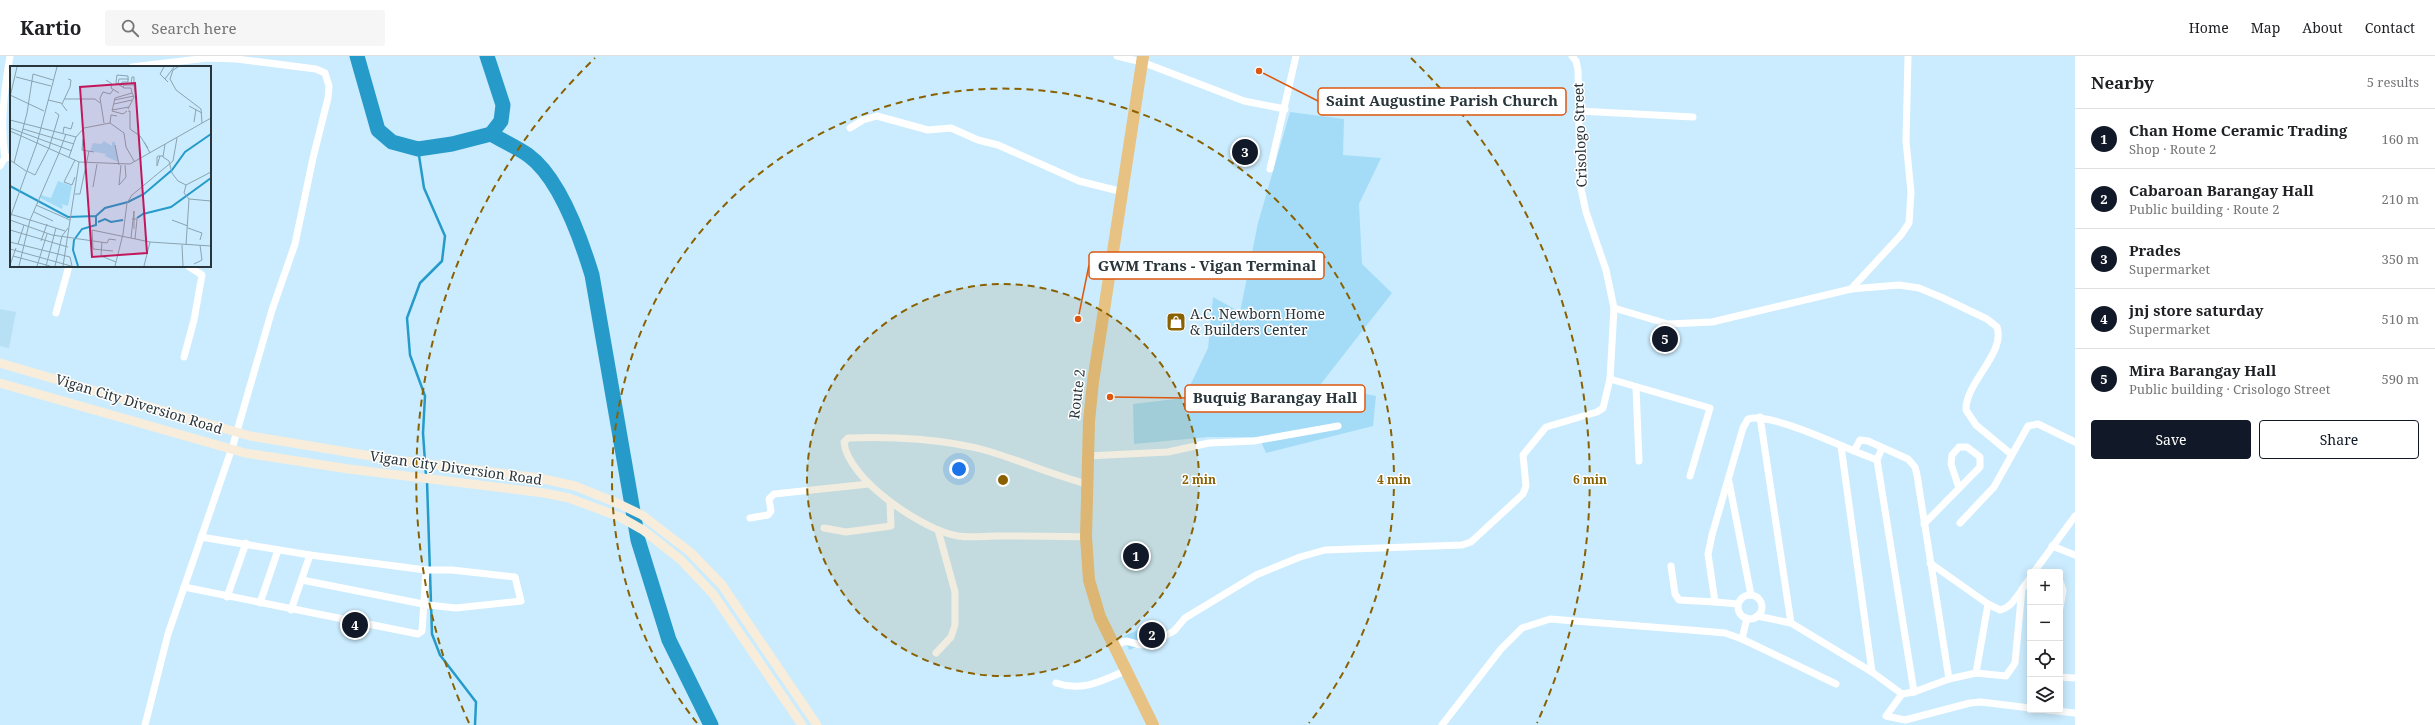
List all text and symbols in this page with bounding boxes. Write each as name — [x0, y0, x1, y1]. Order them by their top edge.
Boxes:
search box — [105, 10, 385, 46]
text: Kartio — [20, 15, 81, 41]
icon: search — [119, 17, 141, 39]
text: Search here — [151, 18, 236, 38]
text: Home — [2189, 18, 2229, 37]
text: Map — [2251, 18, 2280, 37]
text: About — [2302, 18, 2343, 37]
text: Contact — [2365, 18, 2415, 37]
inset map — [10, 66, 211, 267]
text: Nearby — [2091, 71, 2154, 94]
text: 5 results — [2367, 73, 2419, 91]
street label: Crisologo Street — [1568, 82, 1591, 188]
callout: Saint Augustine Parish Church — [1318, 88, 1566, 115]
text: Saint Augustine Parish Church — [1326, 90, 1558, 110]
text: Chan Home Ceramic Trading — [2129, 120, 2348, 140]
text: 1 — [2100, 130, 2108, 148]
text: 160 m — [2382, 130, 2419, 148]
pin: 3 — [1232, 137, 1258, 167]
text: Shop · Route 2 — [2129, 140, 2216, 158]
text: Cabaroan Barangay Hall — [2129, 180, 2314, 200]
text: 2 — [2100, 190, 2108, 208]
text: 210 m — [2382, 190, 2419, 208]
text: Public building · Route 2 — [2129, 200, 2279, 218]
text: Prades — [2129, 240, 2181, 260]
text: 3 — [2100, 250, 2108, 268]
text: 350 m — [2382, 250, 2419, 268]
callout: GWM Trans - Vigan Terminal — [1089, 252, 1324, 279]
text: GWM Trans - Vigan Terminal — [1098, 255, 1317, 275]
text: Supermarket — [2129, 260, 2210, 278]
text: jnj store saturday — [2129, 300, 2263, 320]
place label: A.C. Newborn Home & Builders Center — [1190, 304, 1325, 339]
text: 4 — [2100, 310, 2108, 328]
text: 510 m — [2382, 310, 2419, 328]
shop icon: A.C. Newborn Home & Builders Center — [1165, 311, 1187, 333]
text: Supermarket — [2129, 320, 2210, 338]
pin: 5 — [1652, 324, 1678, 354]
text: Mira Barangay Hall — [2129, 360, 2276, 380]
street label: Route 2 — [1064, 368, 1089, 420]
street label: Vigan City Diversion Road — [53, 369, 225, 438]
text: 5 — [2100, 370, 2108, 388]
text: 590 m — [2382, 370, 2419, 388]
text: Public building · Crisologo Street — [2129, 380, 2330, 398]
callout: Buquig Barangay Hall — [1185, 385, 1365, 412]
text: Buquig Barangay Hall — [1193, 387, 1358, 407]
button: Save — [2091, 420, 2251, 459]
button: Share — [2259, 420, 2419, 459]
street label: Vigan City Diversion Road — [369, 446, 544, 489]
your location — [949, 459, 969, 479]
text: 2 min — [1182, 471, 1216, 488]
text: 4 min — [1377, 471, 1411, 488]
text: 6 min — [1573, 471, 1607, 488]
centre of rings — [996, 473, 1010, 487]
pin: 1 — [1123, 541, 1149, 571]
map controls — [2027, 569, 2063, 713]
button: + — [2027, 569, 2063, 605]
button: − — [2027, 605, 2063, 641]
pin: 4 — [342, 610, 368, 640]
pin: 2 — [1139, 620, 1165, 650]
button: locate — [2027, 641, 2063, 677]
button: layers — [2027, 677, 2063, 713]

